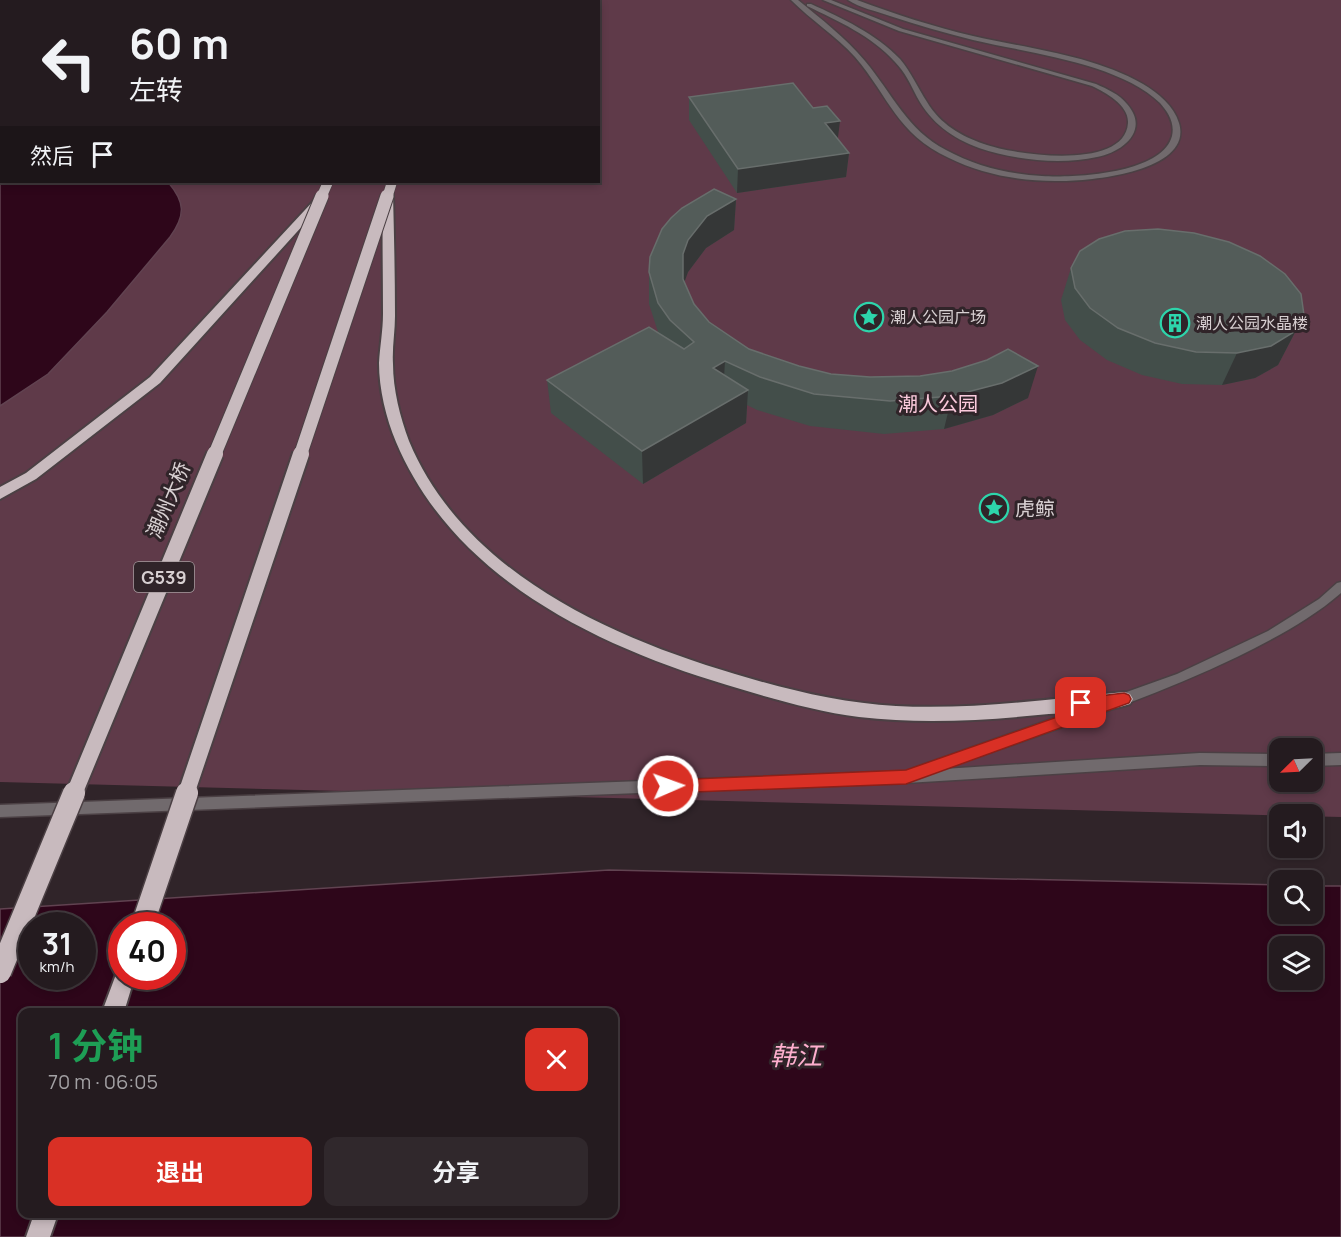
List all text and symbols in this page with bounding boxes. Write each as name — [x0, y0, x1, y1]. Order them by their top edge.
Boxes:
text: 60 m — [129, 14, 229, 72]
icon: left — [30, 24, 108, 102]
text: 左转 — [129, 71, 183, 108]
icon: arrive — [86, 138, 119, 171]
text: 然后 — [30, 141, 74, 171]
place icon: 潮人公园广场 — [853, 301, 885, 333]
place label: 潮人公园广场 — [890, 306, 986, 328]
building icon: 潮人公园水晶楼 — [1159, 307, 1191, 339]
place label: 潮人公园水晶楼 — [1196, 312, 1308, 334]
park label: 潮人公园 — [898, 390, 978, 417]
street label: 潮州大桥 — [140, 458, 196, 542]
place icon: 虎鲸 — [978, 492, 1010, 524]
place label: 虎鲸 — [1015, 495, 1055, 522]
road number: G539 — [134, 562, 194, 592]
pin — [1055, 677, 1106, 728]
icon: arrive — [1064, 686, 1097, 719]
north arrow — [1269, 738, 1323, 792]
map controls — [1269, 738, 1323, 990]
position arrow — [636, 754, 700, 818]
button: sound — [1269, 804, 1323, 858]
button: search — [1269, 870, 1323, 924]
speed limit sign: 40 — [108, 912, 186, 990]
text: 31 — [42, 923, 72, 964]
button: layers — [1269, 936, 1323, 990]
text: km/h — [40, 956, 74, 977]
text: 1 分钟 — [48, 1021, 143, 1070]
button: close — [525, 1028, 588, 1091]
water label: 韩江 — [770, 1037, 825, 1073]
text: 70 m · 06:05 — [48, 1068, 158, 1095]
button: 退出 — [48, 1137, 312, 1206]
button: 分享 — [324, 1137, 588, 1206]

